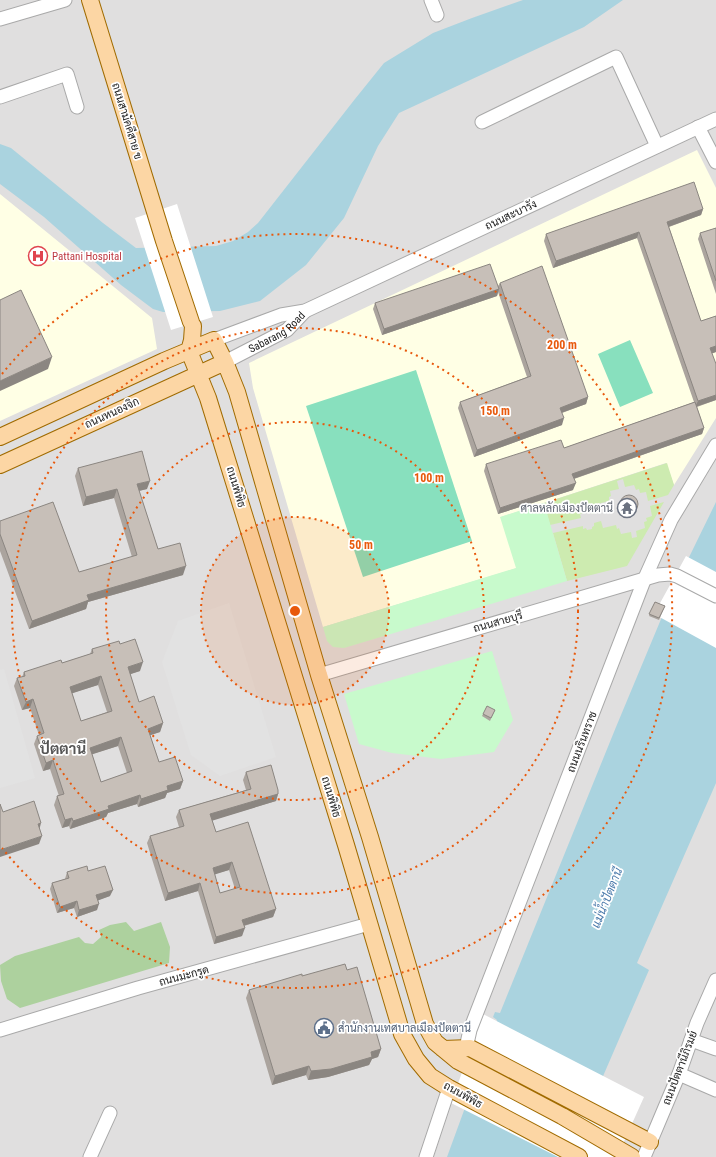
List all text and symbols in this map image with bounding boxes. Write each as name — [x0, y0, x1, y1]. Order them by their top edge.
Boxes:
street label: ถนนสามัคคีสาย ข — [109, 81, 147, 161]
street label: ถนนสะบารัง — [483, 196, 539, 233]
hospital icon: Pattani Hospital — [27, 245, 49, 267]
place label: Pattani Hospital — [52, 250, 122, 263]
street label: Sabarang Road — [246, 309, 308, 355]
text: 200 m — [547, 338, 577, 352]
street label: ถนนหนองจิก — [83, 395, 141, 431]
text: 150 m — [480, 404, 510, 418]
street label: ถนนพิพิธ — [224, 465, 248, 509]
text: 100 m — [414, 471, 444, 485]
temple icon: ศาลหลักเมืองปัตตานี — [616, 497, 638, 519]
place label: ศาลหลักเมืองปัตตานี — [520, 500, 613, 515]
text: 50 m — [349, 538, 373, 552]
centre of rings — [288, 604, 302, 618]
street label: ถนนสายบุรี — [471, 607, 525, 637]
street label: ถนนนรินทราช — [564, 709, 600, 774]
district label: ปัตตานี — [40, 739, 86, 758]
street label: ถนนพิพิธ — [319, 775, 343, 819]
water label: แม่น้ำปัตตานี — [585, 863, 626, 930]
street label: ถนนมะกรูด — [158, 963, 211, 990]
public building icon: สำนักงานเทศบาลเมืองปัตตานี — [313, 1017, 335, 1039]
place label: สำนักงานเทศบาลเมืองปัตตานี — [338, 1020, 471, 1035]
street label: ถนนปัตตานีภิรมย์ — [658, 1028, 700, 1107]
street label: ถนนพิพิธ — [441, 1079, 485, 1111]

